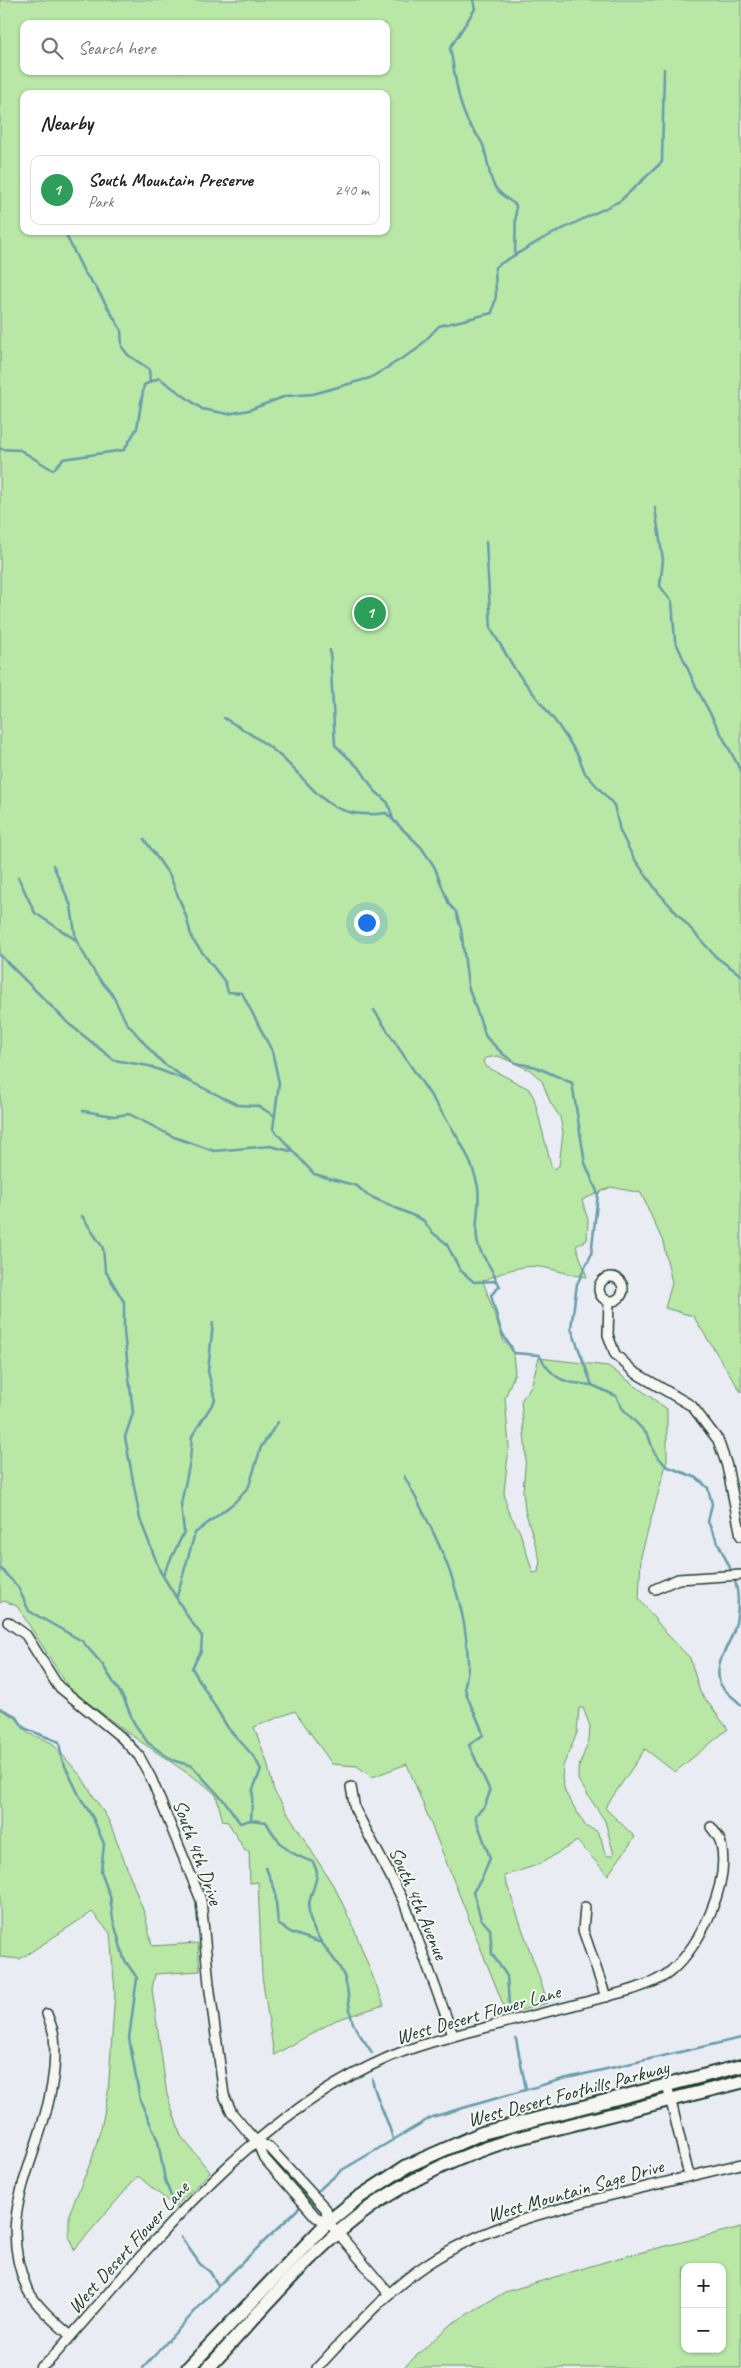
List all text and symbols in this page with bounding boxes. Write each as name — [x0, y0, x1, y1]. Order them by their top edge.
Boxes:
search box — [20, 20, 390, 75]
icon: search — [38, 34, 66, 62]
text: Search here — [78, 36, 155, 60]
text: Nearby — [40, 110, 93, 136]
text: South Mountain Preserve — [88, 168, 253, 192]
text: 1 — [53, 180, 61, 200]
text: 240 m — [335, 180, 369, 200]
text: Park — [88, 192, 113, 212]
pin: 1 — [354, 594, 386, 632]
your location — [354, 910, 380, 936]
street label: South 4th Drive — [167, 1796, 229, 1909]
street label: South 4th Avenue — [384, 1843, 454, 1965]
street label: West Desert Flower Lane — [393, 1979, 565, 2050]
street label: West Desert Foothills Parkway — [465, 2054, 673, 2132]
street label: West Mountain Sage Drive — [484, 2153, 668, 2228]
street label: West Desert Flower Lane — [62, 2175, 195, 2319]
map controls — [681, 2263, 726, 2353]
button: + — [681, 2263, 726, 2308]
button: − — [681, 2308, 726, 2353]

